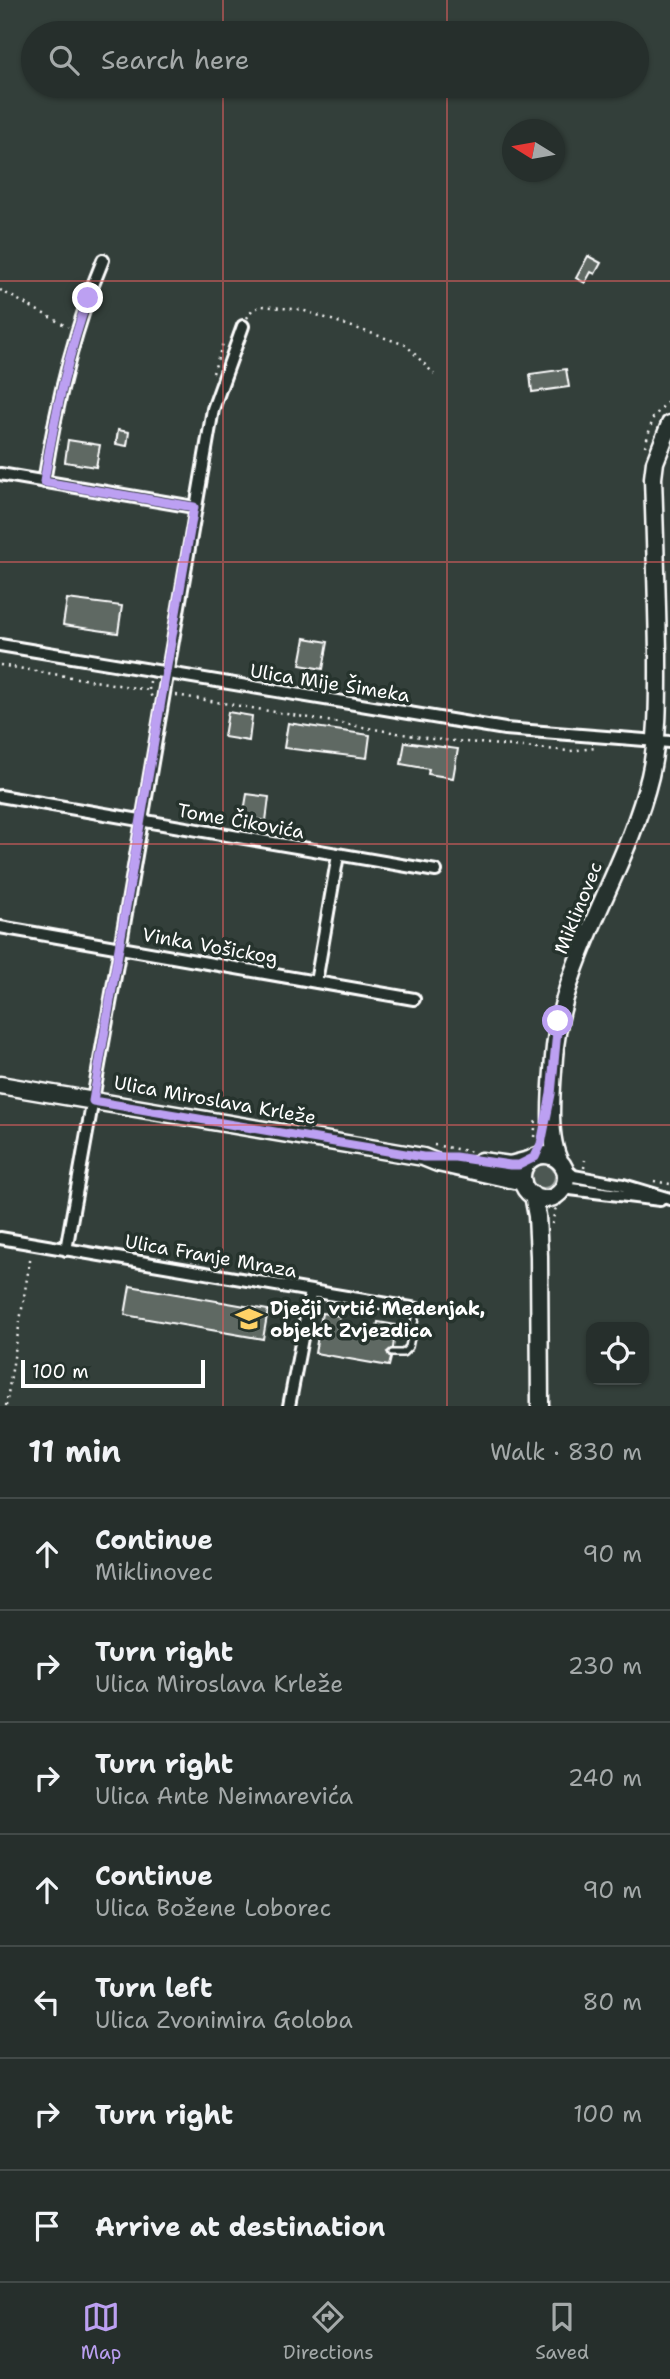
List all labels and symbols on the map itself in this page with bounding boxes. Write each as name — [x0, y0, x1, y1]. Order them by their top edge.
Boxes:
north arrow — [502, 119, 565, 182]
route end — [72, 282, 103, 313]
street label: Ulica Mije Šimeka — [248, 657, 412, 708]
street label: Tome Čikovića — [176, 797, 307, 845]
street label: Miklinovec — [548, 858, 608, 958]
street label: Vinka Vošickog — [140, 922, 280, 970]
route start — [542, 1005, 573, 1036]
street label: Ulica Miroslava Krleže — [112, 1070, 318, 1130]
street label: Ulica Franje Mraza — [123, 1229, 299, 1283]
place label: Dječji vrtić Medenjak, objekt Zvjezdica — [270, 1296, 485, 1343]
school or university icon: Dječji vrtić Medenjak, objekt Zvjezdica — [234, 1304, 264, 1334]
scale bar — [21, 1357, 205, 1389]

